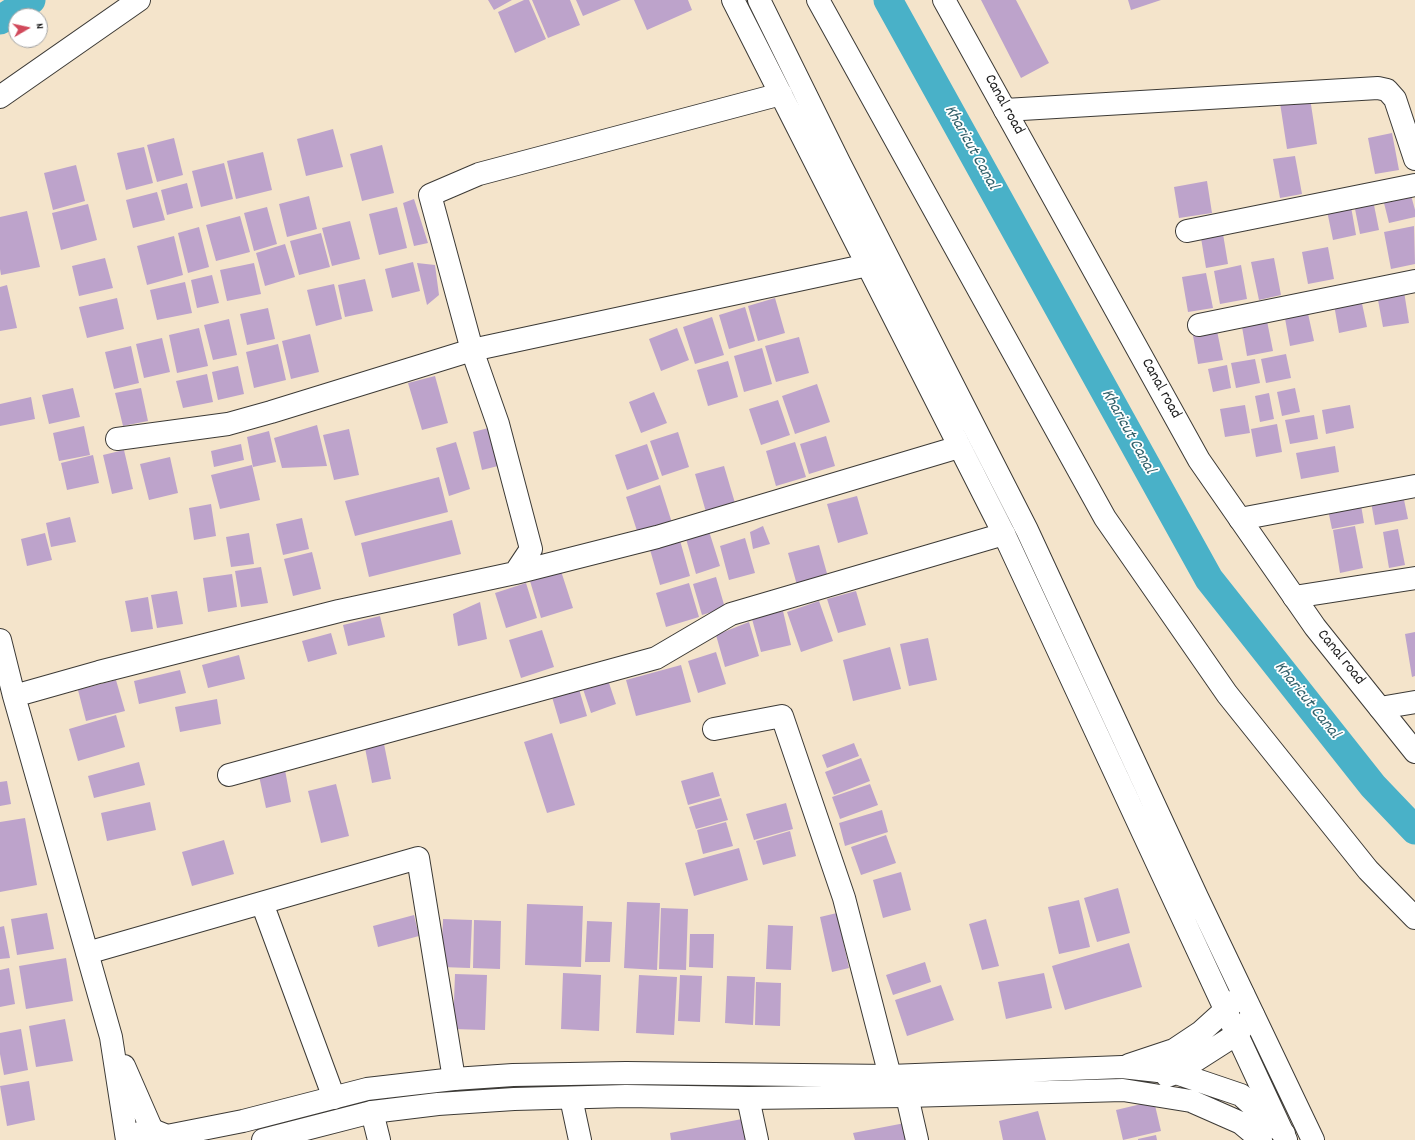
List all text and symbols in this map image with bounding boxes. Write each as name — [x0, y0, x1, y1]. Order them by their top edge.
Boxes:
north arrow — [8, 8, 48, 48]
text: N — [31, 22, 47, 30]
street label: Canal road — [979, 72, 1027, 138]
water label: Kharicut Canal — [938, 102, 1002, 194]
street label: Canal road — [1136, 356, 1184, 422]
water label: Kharicut Canal — [1095, 386, 1159, 478]
street label: Canal road — [1312, 626, 1368, 690]
water label: Kharicut Canal — [1269, 658, 1343, 744]

